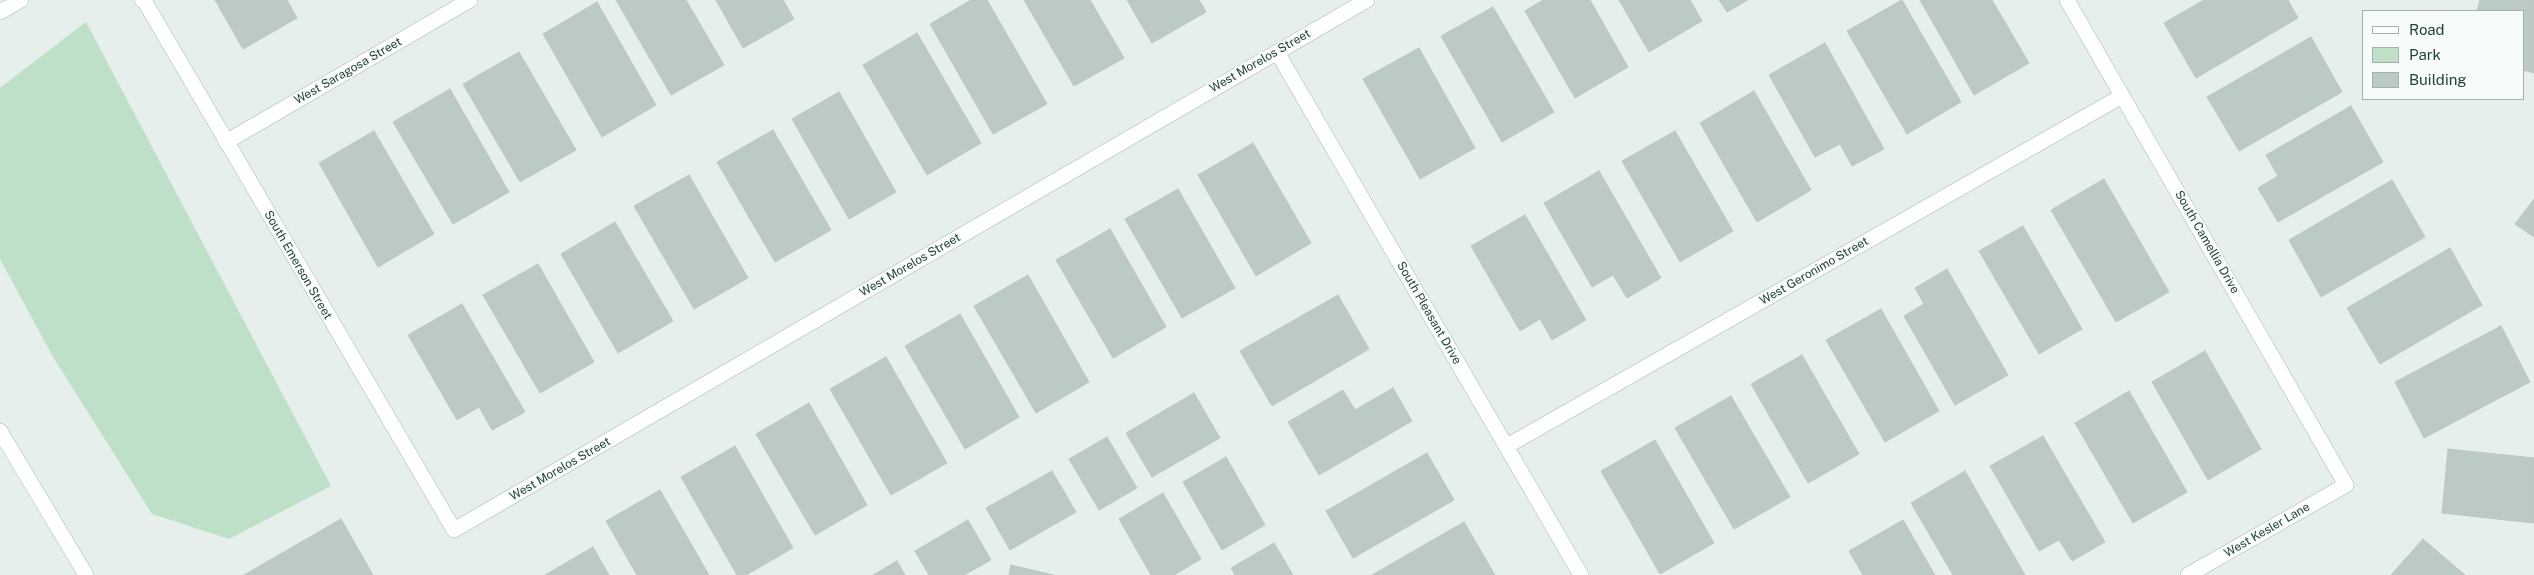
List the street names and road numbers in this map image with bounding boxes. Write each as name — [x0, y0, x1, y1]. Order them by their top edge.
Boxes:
street label: West Morelos Street — [1207, 26, 1313, 96]
street label: West Saragosa Street — [292, 34, 404, 108]
street label: South Camellia Drive — [2172, 188, 2242, 296]
street label: South Emerson Street — [261, 208, 335, 322]
street label: West Morelos Street — [857, 230, 963, 300]
street label: West Geronimo Street — [1757, 234, 1871, 308]
street label: South Pleasant Drive — [1394, 259, 1464, 367]
street label: West Morelos Street — [507, 434, 613, 504]
street label: West Kesler Lane — [2222, 500, 2312, 560]

